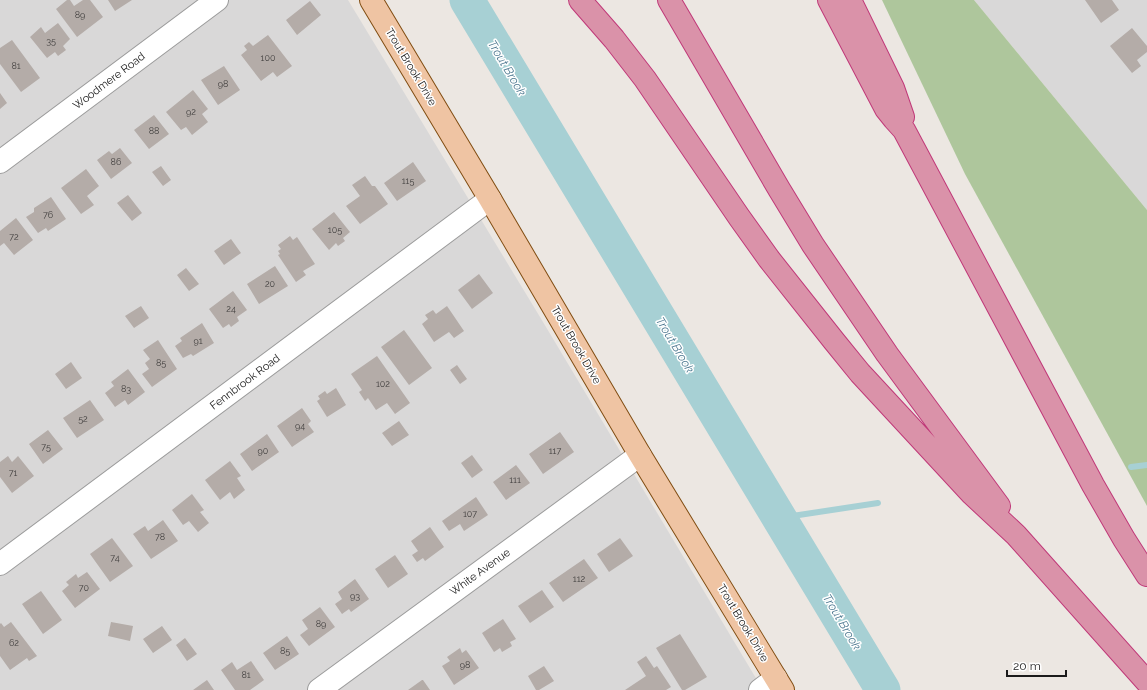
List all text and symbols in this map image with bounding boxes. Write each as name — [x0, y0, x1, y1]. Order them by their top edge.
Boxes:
house number: 89 — [75, 10, 85, 20]
street label: Trout Brook Drive — [383, 26, 439, 109]
house number: 35 — [46, 36, 56, 46]
water label: Trout Brook — [485, 38, 529, 99]
street label: Woodmere Road — [71, 50, 148, 112]
house number: 100 — [261, 53, 276, 63]
house number: 81 — [11, 61, 21, 71]
house number: 98 — [218, 79, 228, 89]
house number: 92 — [186, 107, 196, 117]
house number: 88 — [149, 126, 159, 136]
house number: 86 — [111, 157, 122, 167]
house number: 115 — [402, 176, 414, 186]
house number: 76 — [43, 210, 54, 220]
house number: 105 — [328, 225, 342, 235]
house number: 72 — [9, 232, 19, 242]
house number: 20 — [265, 279, 276, 289]
house number: 24 — [226, 304, 236, 314]
street label: Trout Brook Drive — [548, 304, 604, 387]
water label: Trout Brook — [653, 315, 697, 376]
house number: 91 — [193, 336, 203, 346]
street label: Fennbrook Road — [208, 351, 283, 412]
house number: 85 — [156, 358, 166, 368]
house number: 102 — [376, 379, 390, 389]
house number: 83 — [121, 384, 131, 394]
house number: 52 — [78, 414, 88, 424]
house number: 94 — [295, 421, 305, 431]
house number: 75 — [41, 442, 51, 452]
house number: 90 — [258, 446, 269, 456]
house number: 117 — [549, 446, 561, 456]
house number: 71 — [9, 468, 17, 478]
house number: 111 — [509, 475, 521, 485]
house number: 107 — [463, 509, 477, 519]
house number: 78 — [155, 532, 165, 542]
street label: White Avenue — [447, 545, 513, 598]
house number: 74 — [110, 553, 120, 563]
house number: 112 — [573, 574, 586, 584]
street label: Trout Brook Drive — [715, 582, 771, 665]
house number: 70 — [79, 583, 90, 593]
house number: 93 — [350, 591, 360, 601]
water label: Trout Brook — [820, 592, 864, 653]
house number: 89 — [316, 619, 326, 629]
house number: 62 — [9, 638, 19, 648]
house number: 85 — [280, 646, 290, 656]
scale bar — [1007, 652, 1066, 678]
text: 20 m — [1013, 659, 1041, 673]
house number: 98 — [460, 660, 470, 670]
house number: 81 — [241, 670, 251, 680]

